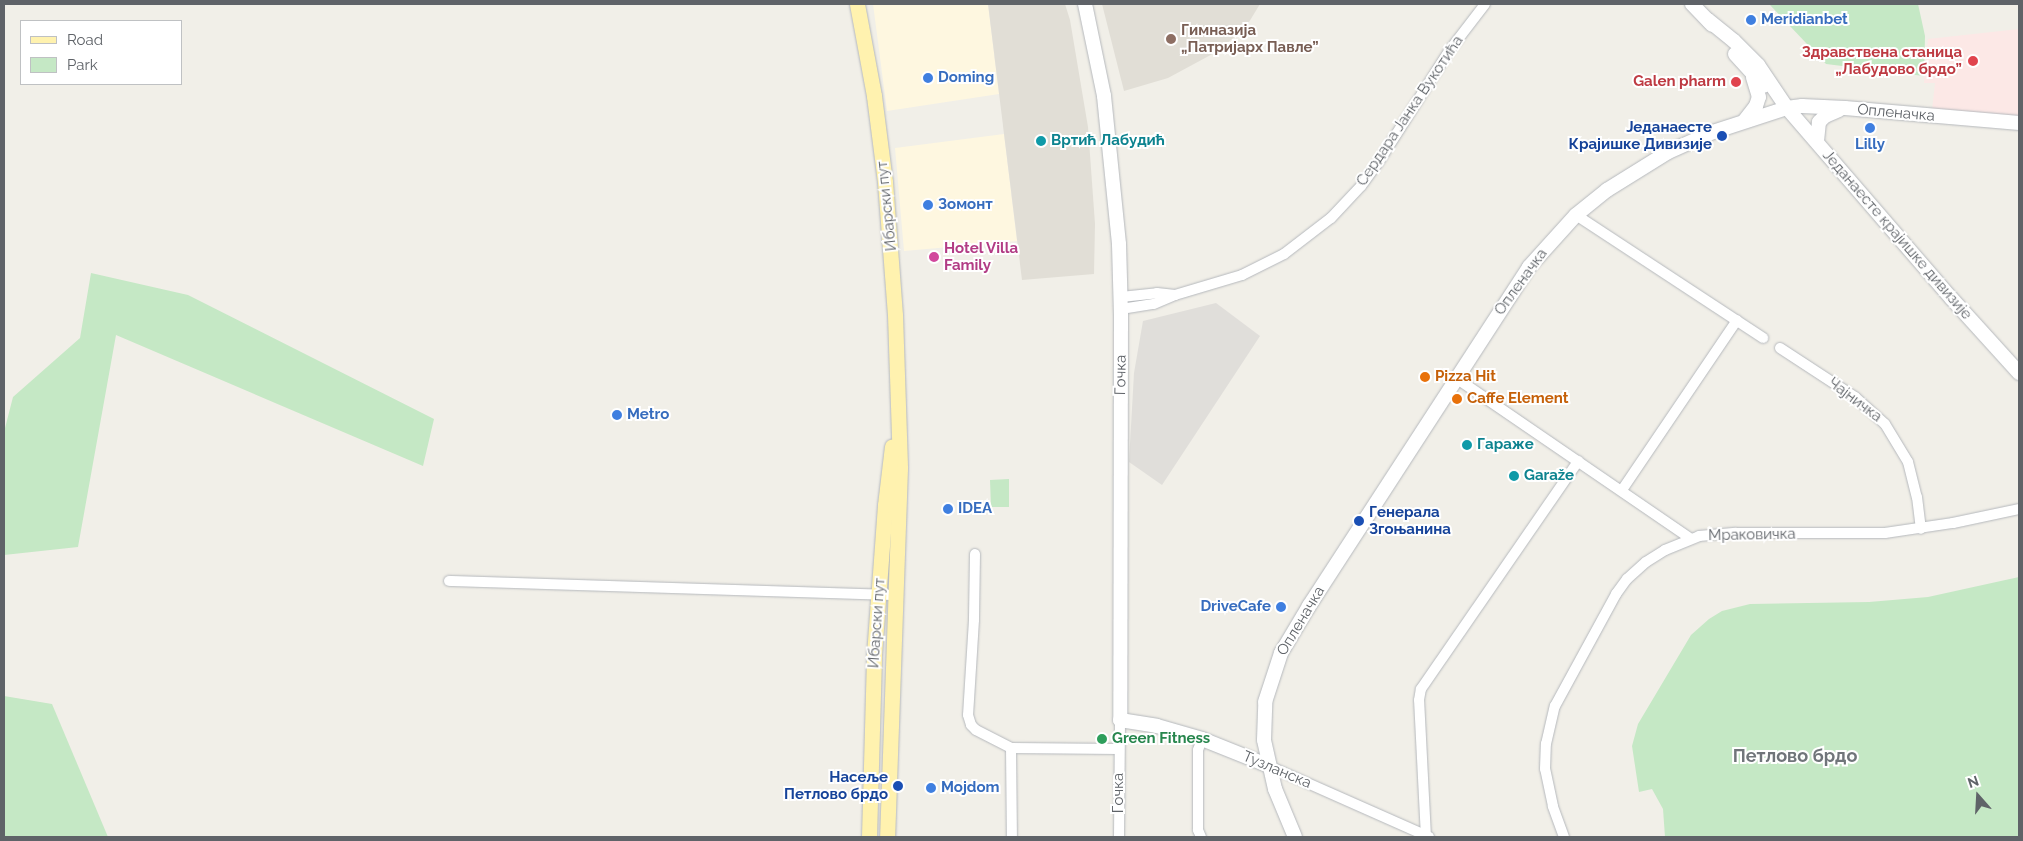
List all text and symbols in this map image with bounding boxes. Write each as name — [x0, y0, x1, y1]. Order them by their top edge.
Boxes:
place label: Meridianbet — [1761, 11, 1848, 29]
marker: Meridianbet — [1745, 14, 1757, 26]
legend — [20, 20, 182, 85]
place label: Гимназија „Патријарх Павле” — [1181, 21, 1319, 56]
text: Road — [67, 31, 103, 49]
street label: Сердара Јанка Вукотића — [1353, 32, 1467, 190]
marker: Гимназија „Патријарх Павле” — [1165, 33, 1177, 45]
place label: Здравствена станица „Лабудово брдо” — [1802, 43, 1962, 78]
marker: Здравствена станица „Лабудово брдо” — [1966, 54, 1980, 68]
text: Park — [67, 56, 98, 74]
place label: Doming — [938, 69, 994, 87]
marker: Doming — [922, 72, 934, 84]
place label: Galen pharm — [1633, 73, 1726, 91]
marker: Galen pharm — [1730, 76, 1742, 88]
street label: Опленачка — [1857, 101, 1935, 125]
place label: Једанаесте Крајишке Дивизије — [1569, 118, 1712, 153]
marker: Lilly — [1864, 122, 1876, 134]
marker: Једанаесте Крајишке Дивизије — [1716, 130, 1728, 142]
place label: Вртић Лабудић — [1051, 132, 1165, 150]
marker: Вртић Лабудић — [1035, 135, 1047, 147]
place label: Lilly — [1855, 136, 1885, 154]
street label: Једанаесте крајишке дивизије — [1819, 147, 1975, 323]
street label: Ибарски пут — [873, 160, 901, 252]
place label: Зомонт — [938, 196, 993, 214]
marker: Зомонт — [922, 199, 934, 211]
place label: Hotel Villa Family — [944, 239, 1019, 274]
street label: Опленачка — [1491, 245, 1551, 319]
marker: Hotel Villa Family — [928, 251, 940, 263]
street label: Гочка — [1112, 355, 1130, 395]
place label: Pizza Hit — [1435, 368, 1496, 386]
marker: Pizza Hit — [1419, 371, 1431, 383]
street label: Чајничка — [1825, 374, 1885, 426]
place label: Caffe Element — [1467, 390, 1568, 408]
marker: Caffe Element — [1451, 393, 1463, 405]
place label: Metro — [627, 406, 669, 424]
marker: Metro — [611, 409, 623, 421]
place label: Гараже — [1477, 436, 1534, 454]
marker: Гараже — [1461, 439, 1473, 451]
place label: Garaže — [1524, 467, 1574, 485]
marker: Garaže — [1508, 470, 1520, 482]
place label: IDEA — [958, 500, 992, 518]
marker: IDEA — [942, 503, 954, 515]
place label: Генерала Згоњанина — [1369, 503, 1451, 538]
marker: Генерала Згоњанина — [1353, 515, 1365, 527]
street label: Мраковичка — [1708, 525, 1796, 545]
street label: Ибарски пут — [865, 577, 889, 669]
street label: Опленачка — [1273, 583, 1329, 659]
place label: DriveCafe — [1200, 598, 1271, 616]
marker: DriveCafe — [1275, 601, 1287, 613]
place label: Green Fitness — [1112, 730, 1210, 748]
marker: Green Fitness — [1096, 733, 1108, 745]
district label: Петлово брдо — [1733, 745, 1857, 767]
street label: Тузланска — [1240, 748, 1314, 792]
place label: Насеље Петлово брдо — [784, 768, 888, 803]
north arrow — [1953, 771, 2003, 821]
street label: Гочка — [1110, 773, 1128, 813]
text: N — [1965, 773, 1981, 791]
place label: Mojdom — [941, 779, 1000, 797]
marker: Насеље Петлово брдо — [892, 780, 904, 792]
marker: Mojdom — [925, 782, 937, 794]

